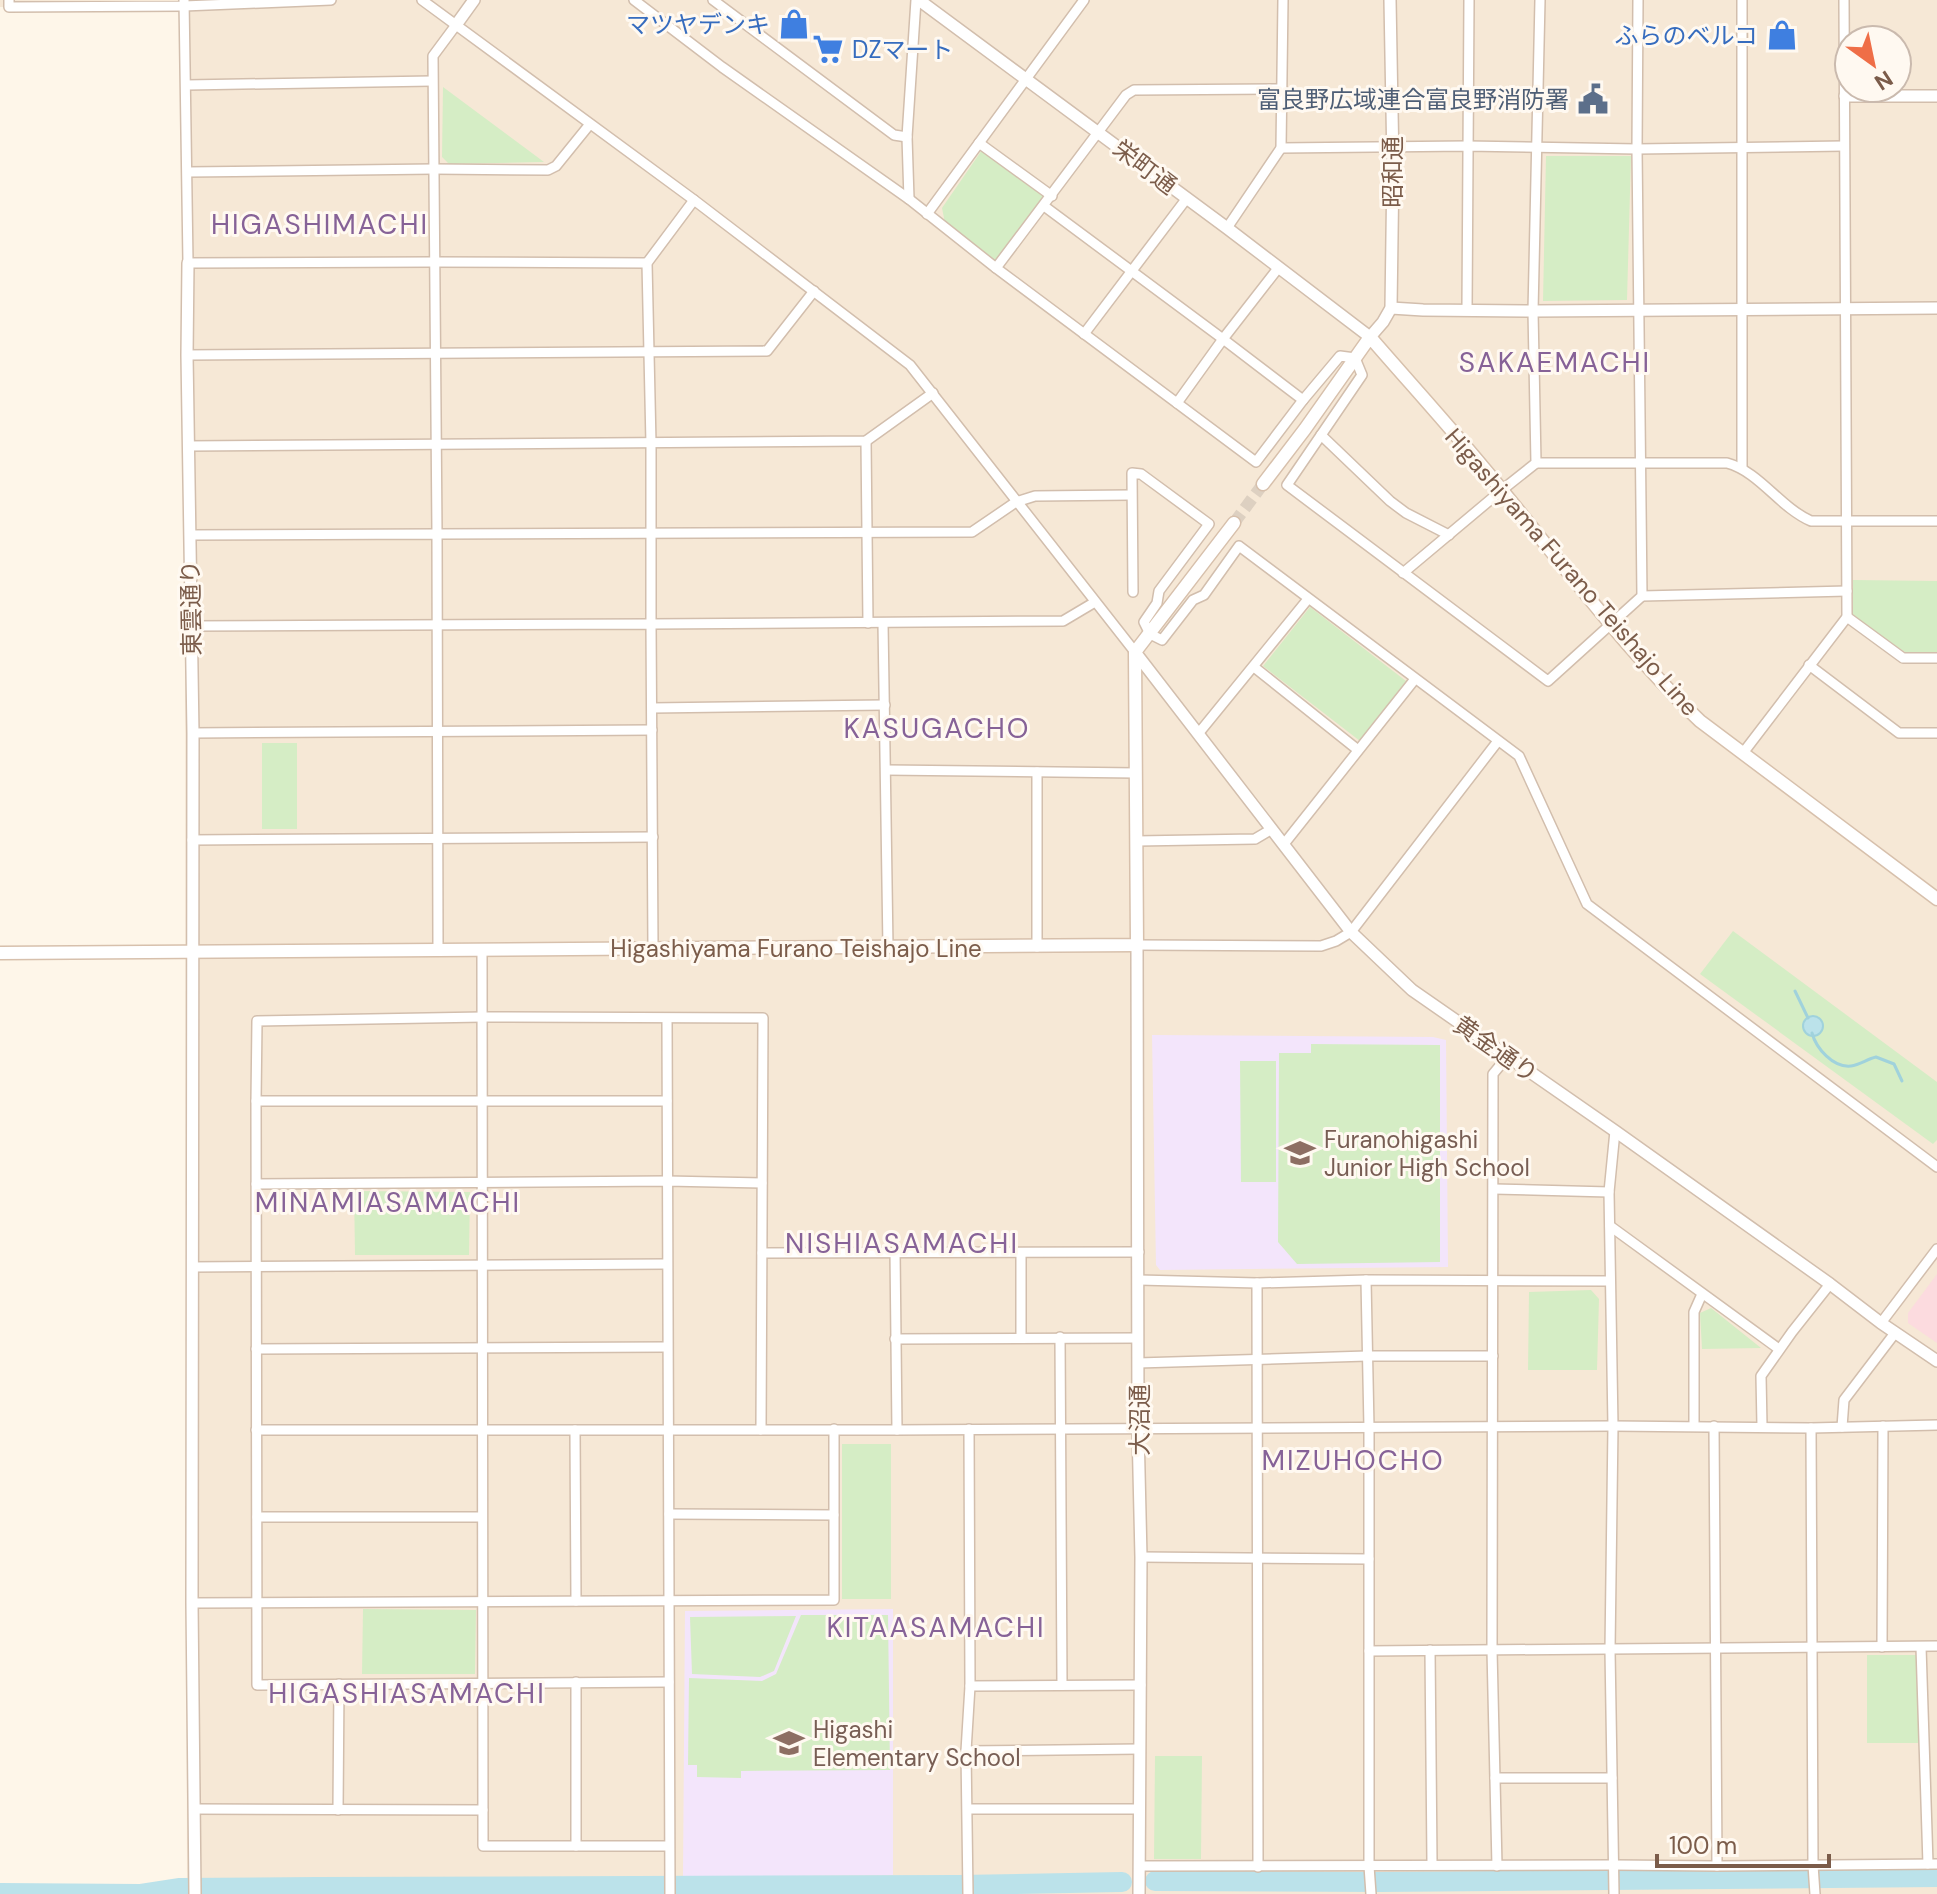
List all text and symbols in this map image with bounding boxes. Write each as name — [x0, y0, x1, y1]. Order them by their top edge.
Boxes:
shop icon: マツヤデンキ — [777, 7, 811, 41]
place label: マツヤデンキ — [626, 9, 770, 40]
shop icon: ふらのベルコ — [1765, 18, 1799, 52]
place label: ふらのベルコ — [1614, 20, 1758, 51]
north arrow — [1833, 24, 1913, 104]
supermarket icon: DZマート — [811, 32, 845, 66]
place label: DZマート — [852, 34, 954, 65]
text: N — [1869, 64, 1898, 97]
public building icon: 富良野広域連合富良野消防署 — [1576, 82, 1610, 116]
place label: 富良野広域連合富良野消防署 — [1257, 84, 1569, 115]
street label: 栄町通 — [1107, 133, 1183, 201]
street label: 昭和通 — [1377, 136, 1408, 208]
district label: HIGASHIMACHI — [211, 206, 429, 243]
district label: SAKAEMACHI — [1459, 344, 1651, 381]
street label: Higashiyama Furano Teishajo Line — [1438, 422, 1706, 722]
street label: 東雲通り — [175, 560, 207, 656]
district label: KASUGACHO — [843, 710, 1031, 747]
street label: Higashiyama Furano Teishajo Line — [610, 933, 982, 964]
street label: 黄金通り — [1448, 1009, 1544, 1089]
place label: Furanohigashi Junior High School — [1324, 1124, 1530, 1183]
school or university icon: Furanohigashi Junior High School — [1283, 1136, 1317, 1170]
district label: MINAMIASAMACHI — [255, 1184, 521, 1221]
district label: NISHIASAMACHI — [785, 1225, 1019, 1262]
street label: 大沼通 — [1124, 1384, 1155, 1456]
district label: MIZUHOCHO — [1261, 1442, 1445, 1479]
district label: KITAASAMACHI — [826, 1609, 1046, 1646]
district label: HIGASHIASAMACHI — [268, 1675, 546, 1712]
place label: Higashi Elementary School — [813, 1714, 1021, 1773]
school or university icon: Higashi Elementary School — [772, 1726, 806, 1760]
scale bar — [1657, 1818, 1829, 1868]
text: 100 m — [1669, 1830, 1737, 1861]

